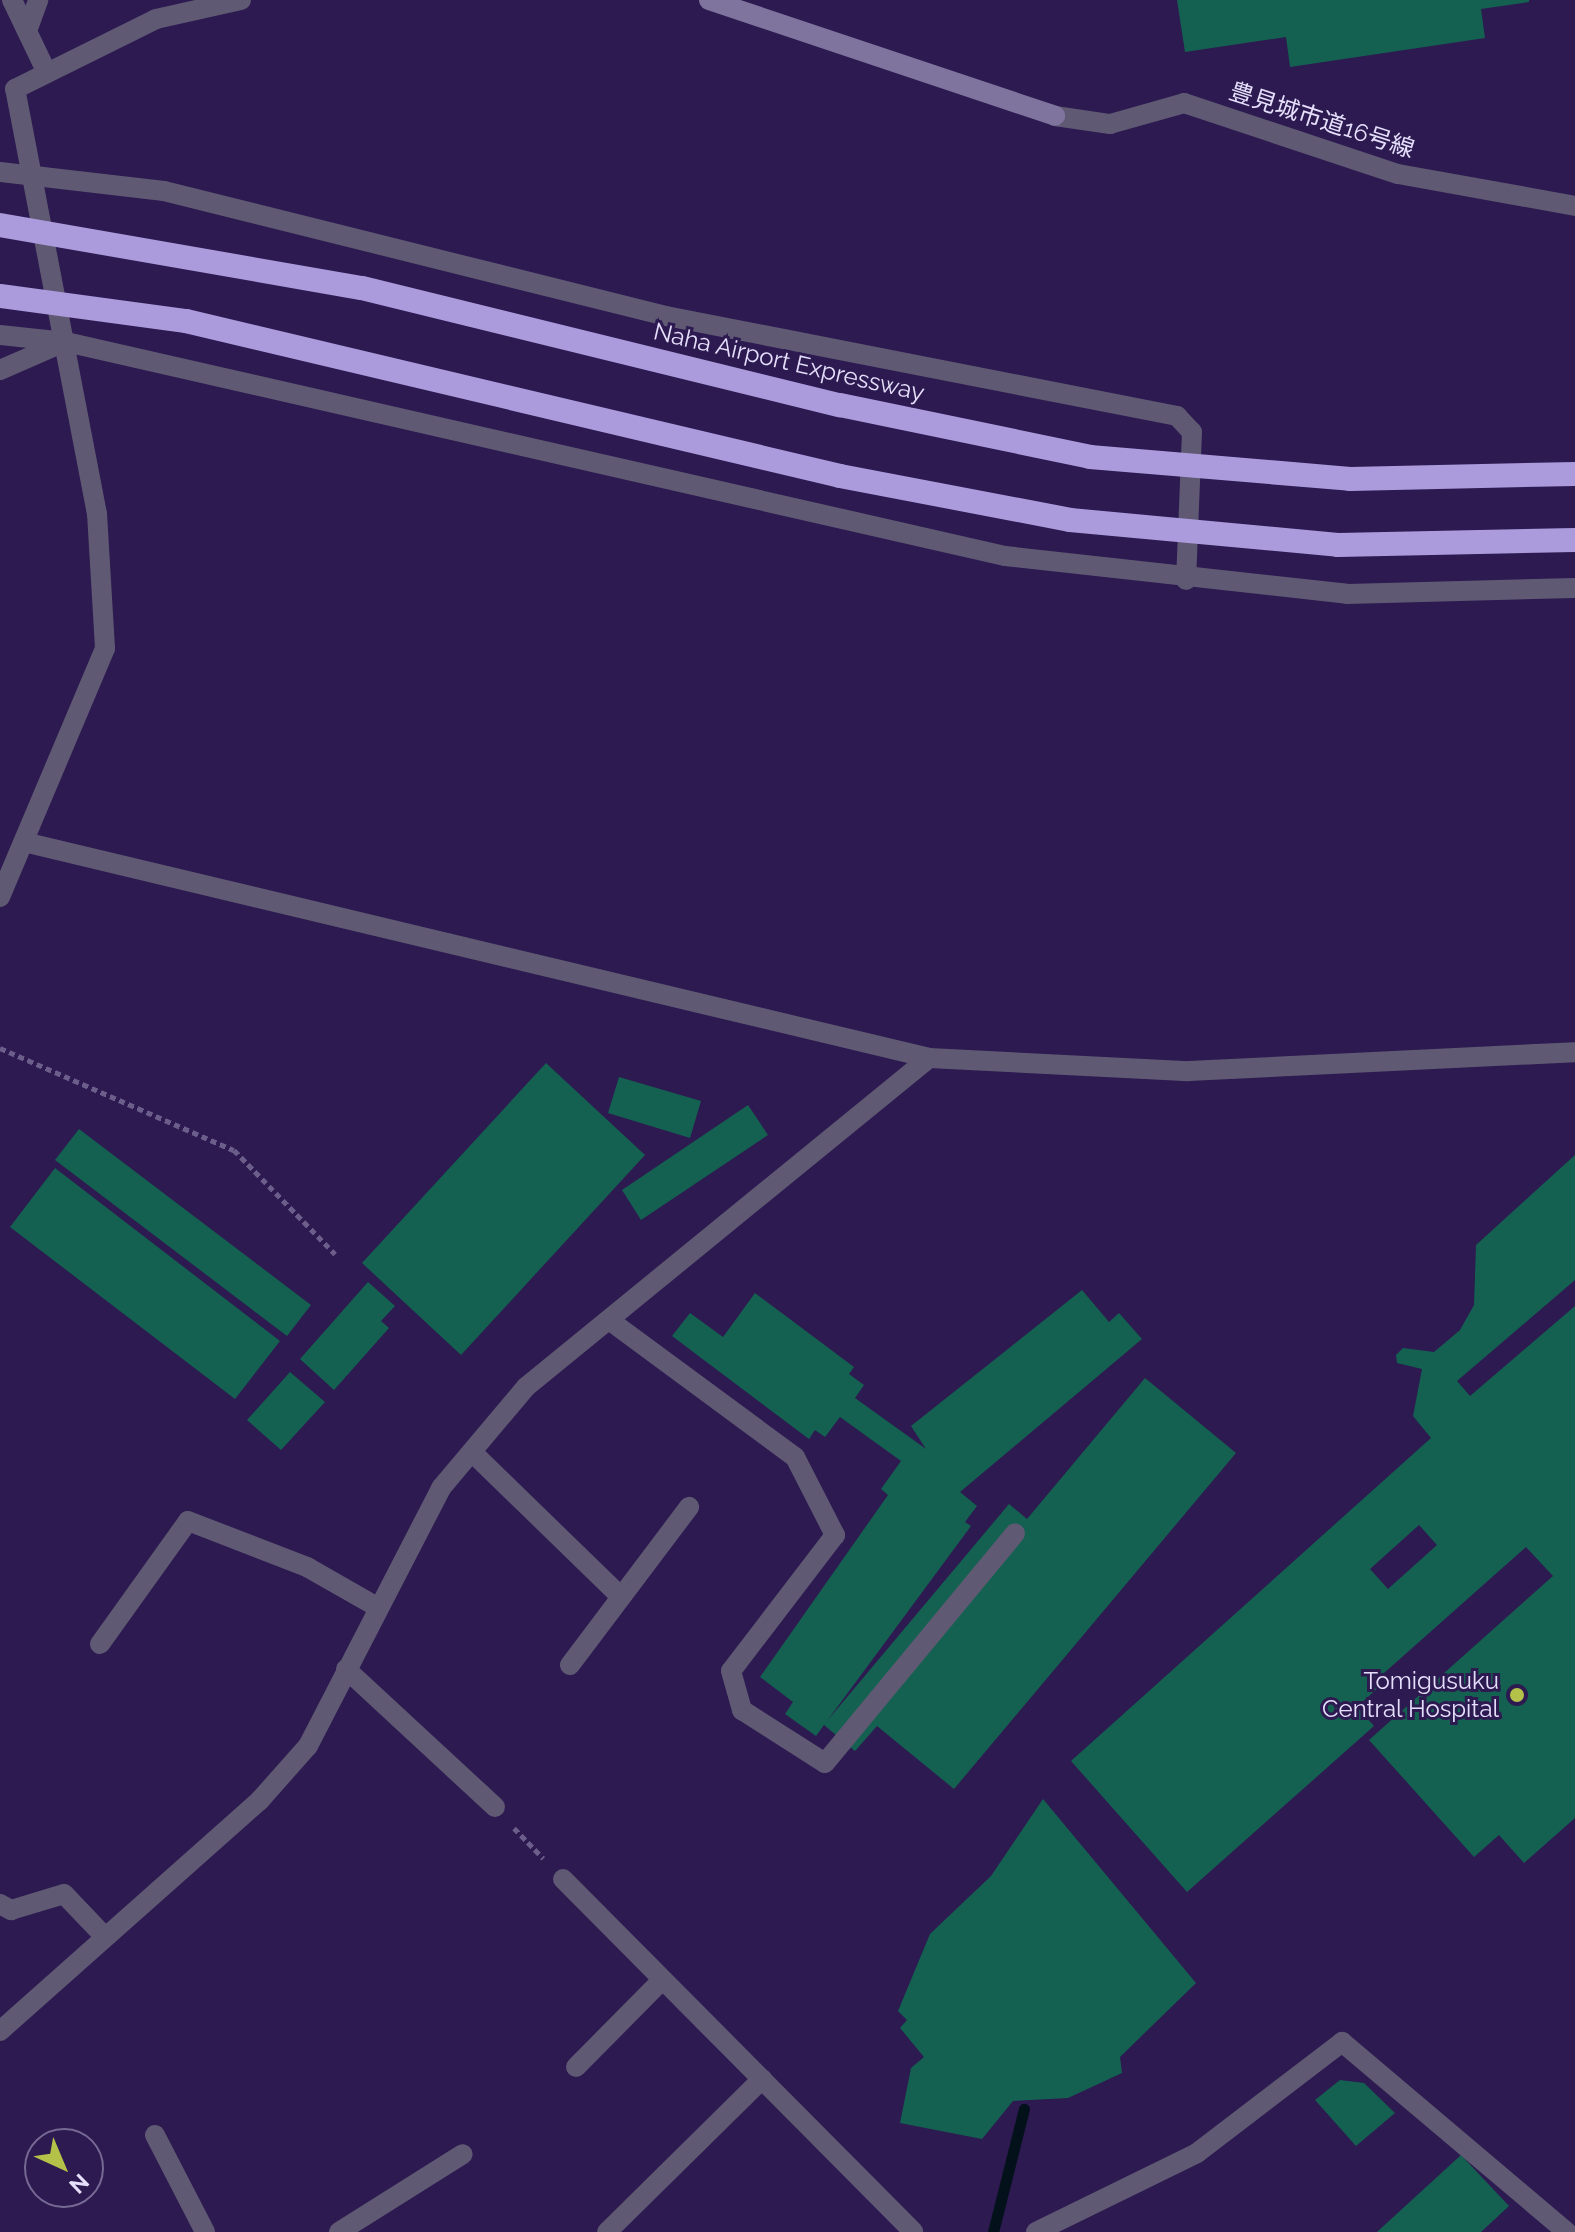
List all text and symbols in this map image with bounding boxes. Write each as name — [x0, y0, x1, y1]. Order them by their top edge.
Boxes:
street label: 豊見城市道16号線 — [1226, 77, 1418, 163]
street label: Naha Airport Expressway — [650, 317, 928, 407]
place label: Tomigusuku Central Hospital — [1321, 1667, 1499, 1723]
marker: Tomigusuku Central Hospital — [1506, 1684, 1528, 1706]
north arrow — [24, 2128, 104, 2208]
text: N — [64, 2169, 94, 2199]

